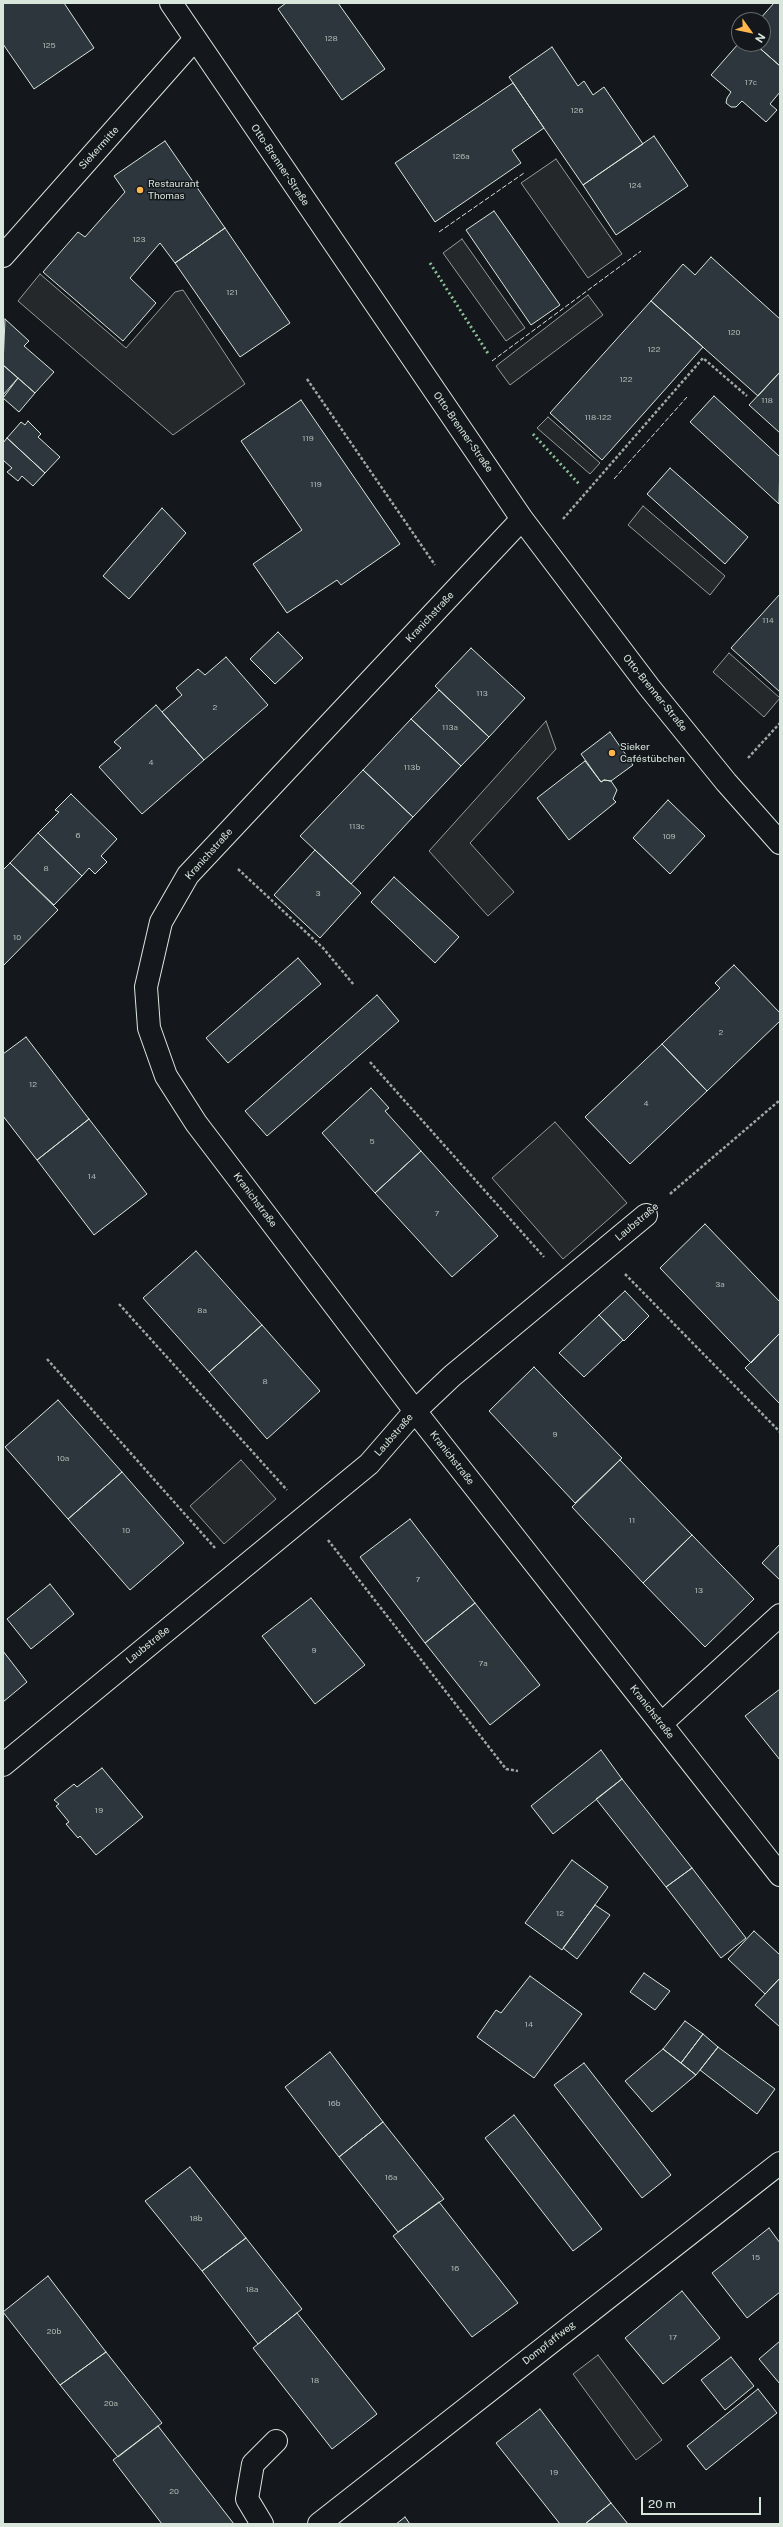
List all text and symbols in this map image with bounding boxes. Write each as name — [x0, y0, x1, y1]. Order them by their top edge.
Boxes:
north arrow — [731, 12, 771, 52]
text: N — [753, 31, 768, 45]
house number: 128 — [324, 34, 338, 44]
house number: 125 — [42, 41, 56, 51]
house number: 17c — [745, 78, 757, 88]
house number: 126 — [570, 106, 584, 116]
street label: Otto-Brenner-Straße — [248, 122, 312, 208]
street label: Siekermitte — [77, 124, 121, 172]
house number: 126a — [452, 152, 470, 162]
place label: Restaurant Thomas — [148, 178, 199, 202]
house number: 124 — [628, 181, 642, 191]
marker: Restaurant Thomas — [135, 185, 145, 195]
house number: 123 — [132, 235, 146, 245]
house number: 121 — [226, 288, 238, 298]
house number: 120 — [728, 328, 740, 338]
house number: 122 — [648, 345, 660, 355]
house number: 122 — [620, 375, 632, 385]
street label: Otto-Brenner-Straße — [431, 389, 495, 475]
house number: 118 — [761, 396, 773, 406]
house number: 118-122 — [585, 413, 611, 423]
house number: 119 — [302, 434, 314, 444]
house number: 119 — [310, 480, 322, 490]
street label: Kranichstraße — [403, 589, 457, 645]
house number: 114 — [762, 616, 774, 626]
street label: Otto-Brenner-Straße — [620, 652, 690, 734]
house number: 113 — [476, 689, 488, 699]
house number: 2 — [213, 703, 217, 713]
house number: 113a — [442, 723, 458, 733]
place label: Sieker Caféstübchen — [620, 741, 685, 764]
marker: Sieker Caféstübchen — [607, 748, 617, 758]
house number: 4 — [148, 758, 154, 768]
house number: 113b — [404, 763, 420, 773]
house number: 113c — [349, 822, 365, 832]
street label: Kranichstraße — [183, 826, 235, 882]
house number: 6 — [76, 831, 80, 841]
house number: 109 — [662, 832, 676, 842]
house number: 8 — [43, 864, 49, 874]
house number: 3 — [315, 889, 321, 899]
house number: 10 — [13, 933, 21, 943]
house number: 2 — [719, 1028, 723, 1038]
house number: 12 — [29, 1080, 37, 1090]
house number: 4 — [643, 1099, 649, 1109]
house number: 5 — [369, 1137, 375, 1147]
street label: Kranichstraße — [231, 1170, 279, 1230]
house number: 14 — [88, 1172, 96, 1182]
street label: Laubstraße — [613, 1200, 661, 1244]
house number: 7 — [435, 1209, 439, 1219]
house number: 3a — [715, 1280, 725, 1290]
house number: 8a — [197, 1306, 207, 1316]
house number: 8 — [262, 1377, 268, 1387]
street label: Laubstraße — [372, 1411, 416, 1459]
street label: Kranichstraße — [427, 1429, 477, 1487]
house number: 9 — [553, 1430, 557, 1440]
house number: 10a — [57, 1454, 69, 1464]
house number: 11 — [629, 1516, 635, 1526]
house number: 10 — [122, 1526, 130, 1536]
house number: 7 — [416, 1575, 420, 1585]
house number: 13 — [695, 1586, 703, 1596]
street label: Laubstraße — [124, 1624, 172, 1666]
house number: 9 — [312, 1646, 316, 1656]
house number: 7a — [478, 1659, 488, 1669]
street label: Kranichstraße — [627, 1683, 677, 1741]
house number: 19 — [95, 1806, 103, 1816]
house number: 12 — [556, 1909, 564, 1919]
house number: 14 — [525, 2020, 533, 2030]
house number: 16b — [327, 2099, 341, 2109]
house number: 16a — [385, 2173, 397, 2183]
house number: 18b — [189, 2214, 203, 2224]
house number: 15 — [752, 2253, 760, 2263]
house number: 16 — [451, 2264, 459, 2274]
house number: 18a — [246, 2285, 258, 2295]
street label: Dompfaffweg — [520, 2319, 578, 2367]
house number: 20b — [47, 2327, 61, 2337]
house number: 17 — [669, 2333, 677, 2343]
house number: 18 — [311, 2376, 319, 2386]
house number: 20a — [104, 2399, 118, 2409]
house number: 19 — [550, 2468, 558, 2478]
house number: 20 — [169, 2487, 179, 2497]
scale bar — [643, 2489, 763, 2515]
text: 20 m — [648, 2497, 676, 2511]

